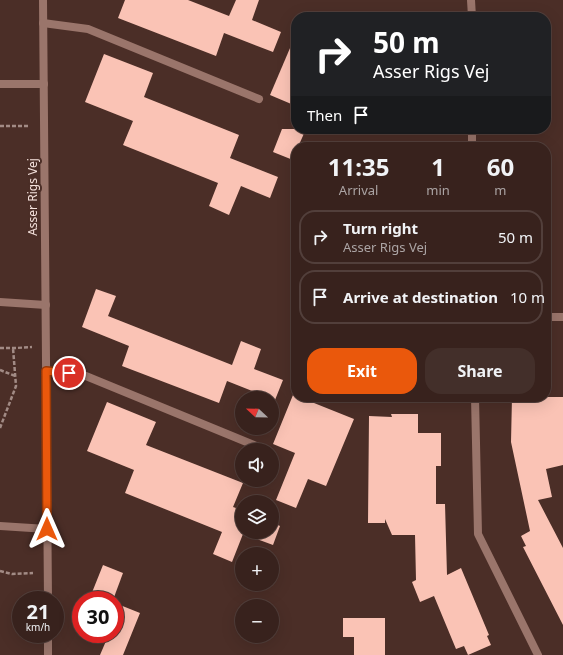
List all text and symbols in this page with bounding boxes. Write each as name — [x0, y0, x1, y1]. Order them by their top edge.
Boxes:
text: 50 m — [373, 23, 440, 61]
icon: right — [307, 28, 359, 80]
text: Asser Rigs Vej — [373, 59, 489, 83]
icon: arrive — [350, 104, 372, 126]
text: Then — [307, 105, 342, 125]
text: 11:35 — [328, 150, 389, 183]
text: 1 — [431, 150, 445, 183]
text: 60 — [487, 150, 514, 183]
street label: Asser Rigs Vej — [24, 158, 41, 236]
text: Arrival — [339, 181, 378, 199]
text: min — [426, 181, 450, 199]
text: m — [494, 181, 507, 199]
text: Turn right — [343, 218, 418, 238]
icon: right — [309, 226, 331, 248]
text: 50 m — [498, 227, 533, 247]
text: Asser Rigs Vej — [343, 238, 427, 256]
icon: arrive — [309, 286, 331, 308]
text: Arrive at destination — [343, 287, 498, 307]
text: 10 m — [510, 287, 545, 307]
button: Exit — [307, 348, 417, 394]
button: Share — [425, 348, 535, 394]
pin — [52, 356, 86, 390]
icon: arrive — [58, 362, 80, 384]
north arrow — [235, 391, 279, 435]
map controls — [235, 391, 279, 643]
button: sound — [235, 443, 279, 487]
button: layers — [235, 495, 279, 539]
position arrow — [26, 508, 68, 550]
button: + — [235, 547, 279, 591]
speed limit sign: 30 — [72, 591, 124, 643]
text: 21 — [27, 598, 49, 625]
button: − — [235, 599, 279, 643]
text: km/h — [26, 620, 50, 634]

